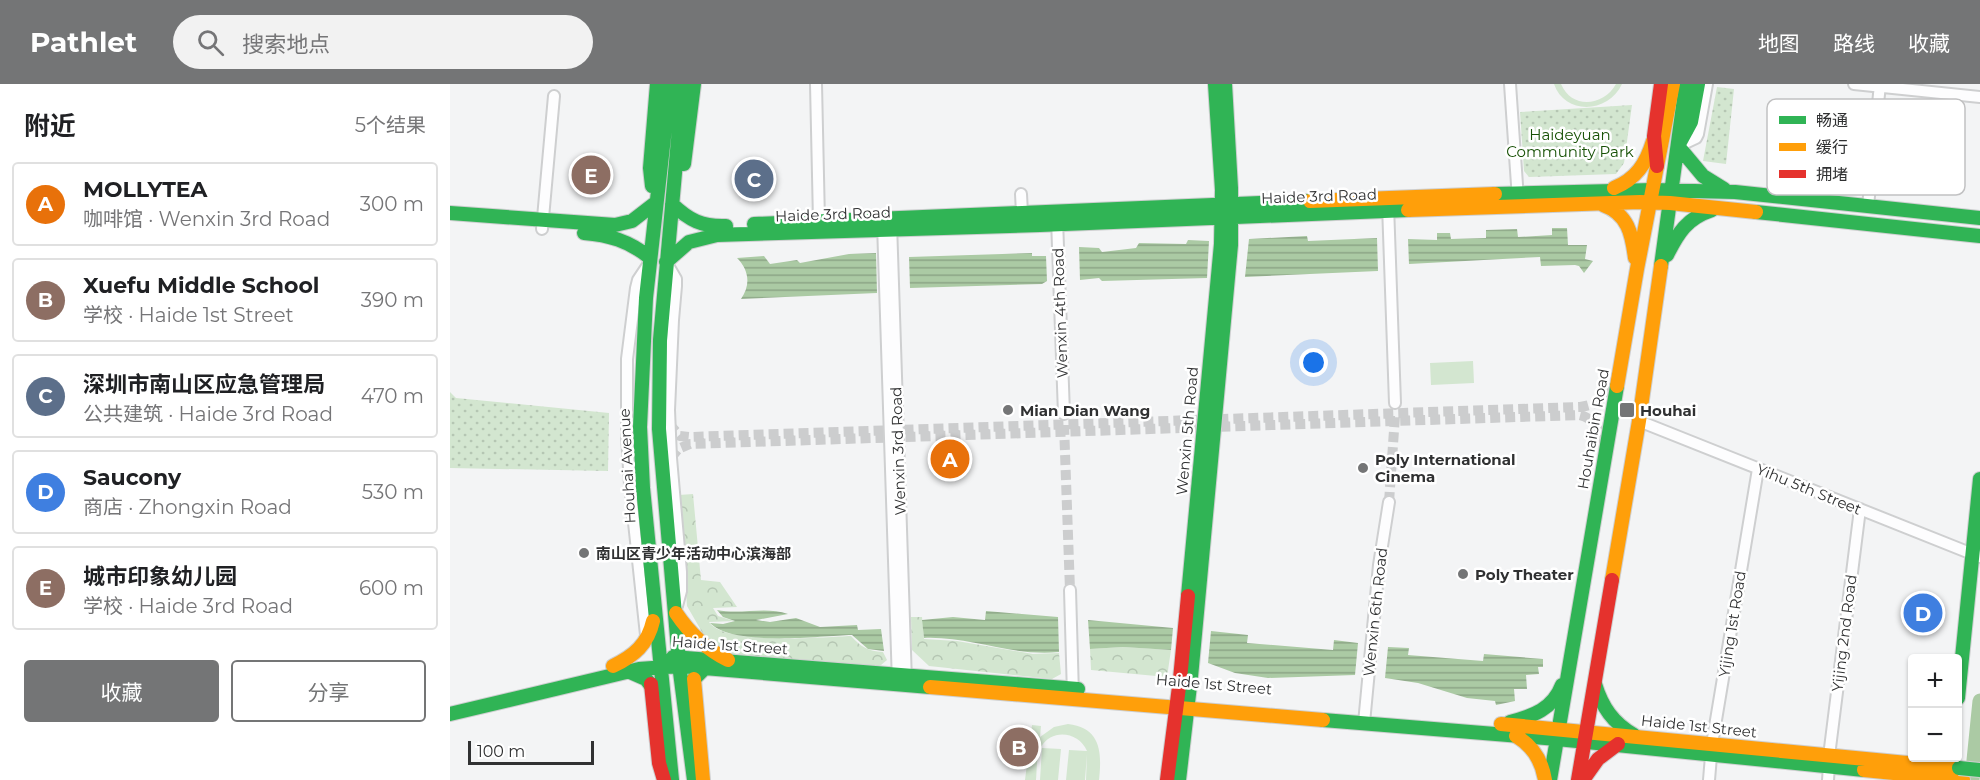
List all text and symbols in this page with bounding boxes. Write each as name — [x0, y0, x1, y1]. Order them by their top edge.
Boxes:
search box — [173, 15, 593, 69]
text: Pathlet — [30, 25, 137, 59]
icon: search — [194, 26, 227, 59]
text: 搜索地点 — [242, 31, 330, 58]
text: 地图 — [1758, 31, 1800, 56]
text: 路线 — [1833, 31, 1875, 56]
text: 收藏 — [1908, 31, 1950, 56]
legend — [1767, 99, 1965, 195]
text: 附近 — [24, 110, 76, 142]
text: 畅通 — [1816, 111, 1848, 130]
text: 5个结果 — [355, 113, 426, 137]
park label: Haideyuan Community Park — [1506, 125, 1634, 161]
text: 缓行 — [1816, 138, 1848, 157]
pin: E — [572, 152, 610, 197]
pin: C — [734, 156, 774, 202]
text: 拥堵 — [1816, 165, 1848, 184]
text: MOLLYTEA — [83, 176, 207, 203]
street label: Haide 3rd Road — [1261, 184, 1377, 208]
text: A — [38, 192, 53, 216]
text: 300 m — [360, 192, 424, 216]
street label: Haide 3rd Road — [775, 202, 891, 226]
text: 咖啡馆 · Wenxin 3rd Road — [83, 207, 330, 231]
street label: Wenxin 4th Road — [1048, 247, 1072, 379]
text: Xuefu Middle School — [83, 272, 319, 299]
text: B — [38, 288, 53, 312]
text: 390 m — [361, 288, 424, 312]
text: 学校 · Haide 1st Street — [83, 303, 294, 327]
your location — [1299, 348, 1328, 377]
street label: Wenxin 5th Road — [1172, 366, 1202, 496]
street label: Houhaibin Road — [1573, 367, 1613, 491]
text: 深圳市南山区应急管理局 — [83, 371, 325, 398]
text: C — [38, 384, 53, 408]
text: 470 m — [361, 384, 424, 408]
street label: Wenxin 3rd Road — [886, 386, 910, 516]
place label: Mian Dian Wang — [1020, 401, 1150, 420]
marker: Houhai — [1618, 401, 1636, 419]
place label: Houhai — [1640, 401, 1696, 420]
text: 公共建筑 · Haide 3rd Road — [83, 402, 333, 426]
marker: Mian Dian Wang — [1001, 403, 1015, 417]
street label: Houhai Avenue — [614, 408, 640, 524]
pin: A — [930, 436, 970, 482]
place label: Poly International Cinema — [1375, 450, 1515, 486]
street label: Yihu 5th Street — [1754, 459, 1864, 519]
marker: Poly International Cinema — [1356, 461, 1370, 475]
text: Saucony — [83, 464, 181, 491]
text: D — [37, 480, 54, 504]
text: 530 m — [362, 480, 424, 504]
text: 商店 · Zhongxin Road — [83, 495, 292, 519]
place label: 南山区青少年活动中心滨海部 — [596, 544, 791, 563]
marker: 南山区青少年活动中心滨海部 — [577, 546, 591, 560]
street label: Wenxin 6th Road — [1359, 547, 1391, 677]
text: 城市印象幼儿园 — [83, 563, 237, 590]
place label: Poly Theater — [1475, 565, 1574, 584]
marker: Poly Theater — [1456, 567, 1470, 581]
street label: Yijing 1st Road — [1714, 569, 1750, 679]
street label: Yijing 2nd Road — [1827, 573, 1861, 693]
text: E — [39, 576, 52, 600]
text: 600 m — [359, 576, 424, 600]
pin: D — [1904, 590, 1942, 636]
text: 学校 · Haide 3rd Road — [83, 594, 293, 618]
street label: Haide 1st Street — [671, 631, 789, 659]
map controls — [1908, 654, 1962, 762]
button: + — [1908, 654, 1962, 708]
button: 收藏 — [24, 660, 219, 722]
button: 分享 — [231, 660, 426, 722]
street label: Haide 1st Street — [1155, 669, 1273, 699]
button: − — [1908, 708, 1962, 762]
street label: Haide 1st Street — [1640, 710, 1758, 742]
pin: B — [1000, 724, 1038, 770]
scale bar — [468, 738, 594, 766]
text: 100 m — [477, 742, 525, 761]

